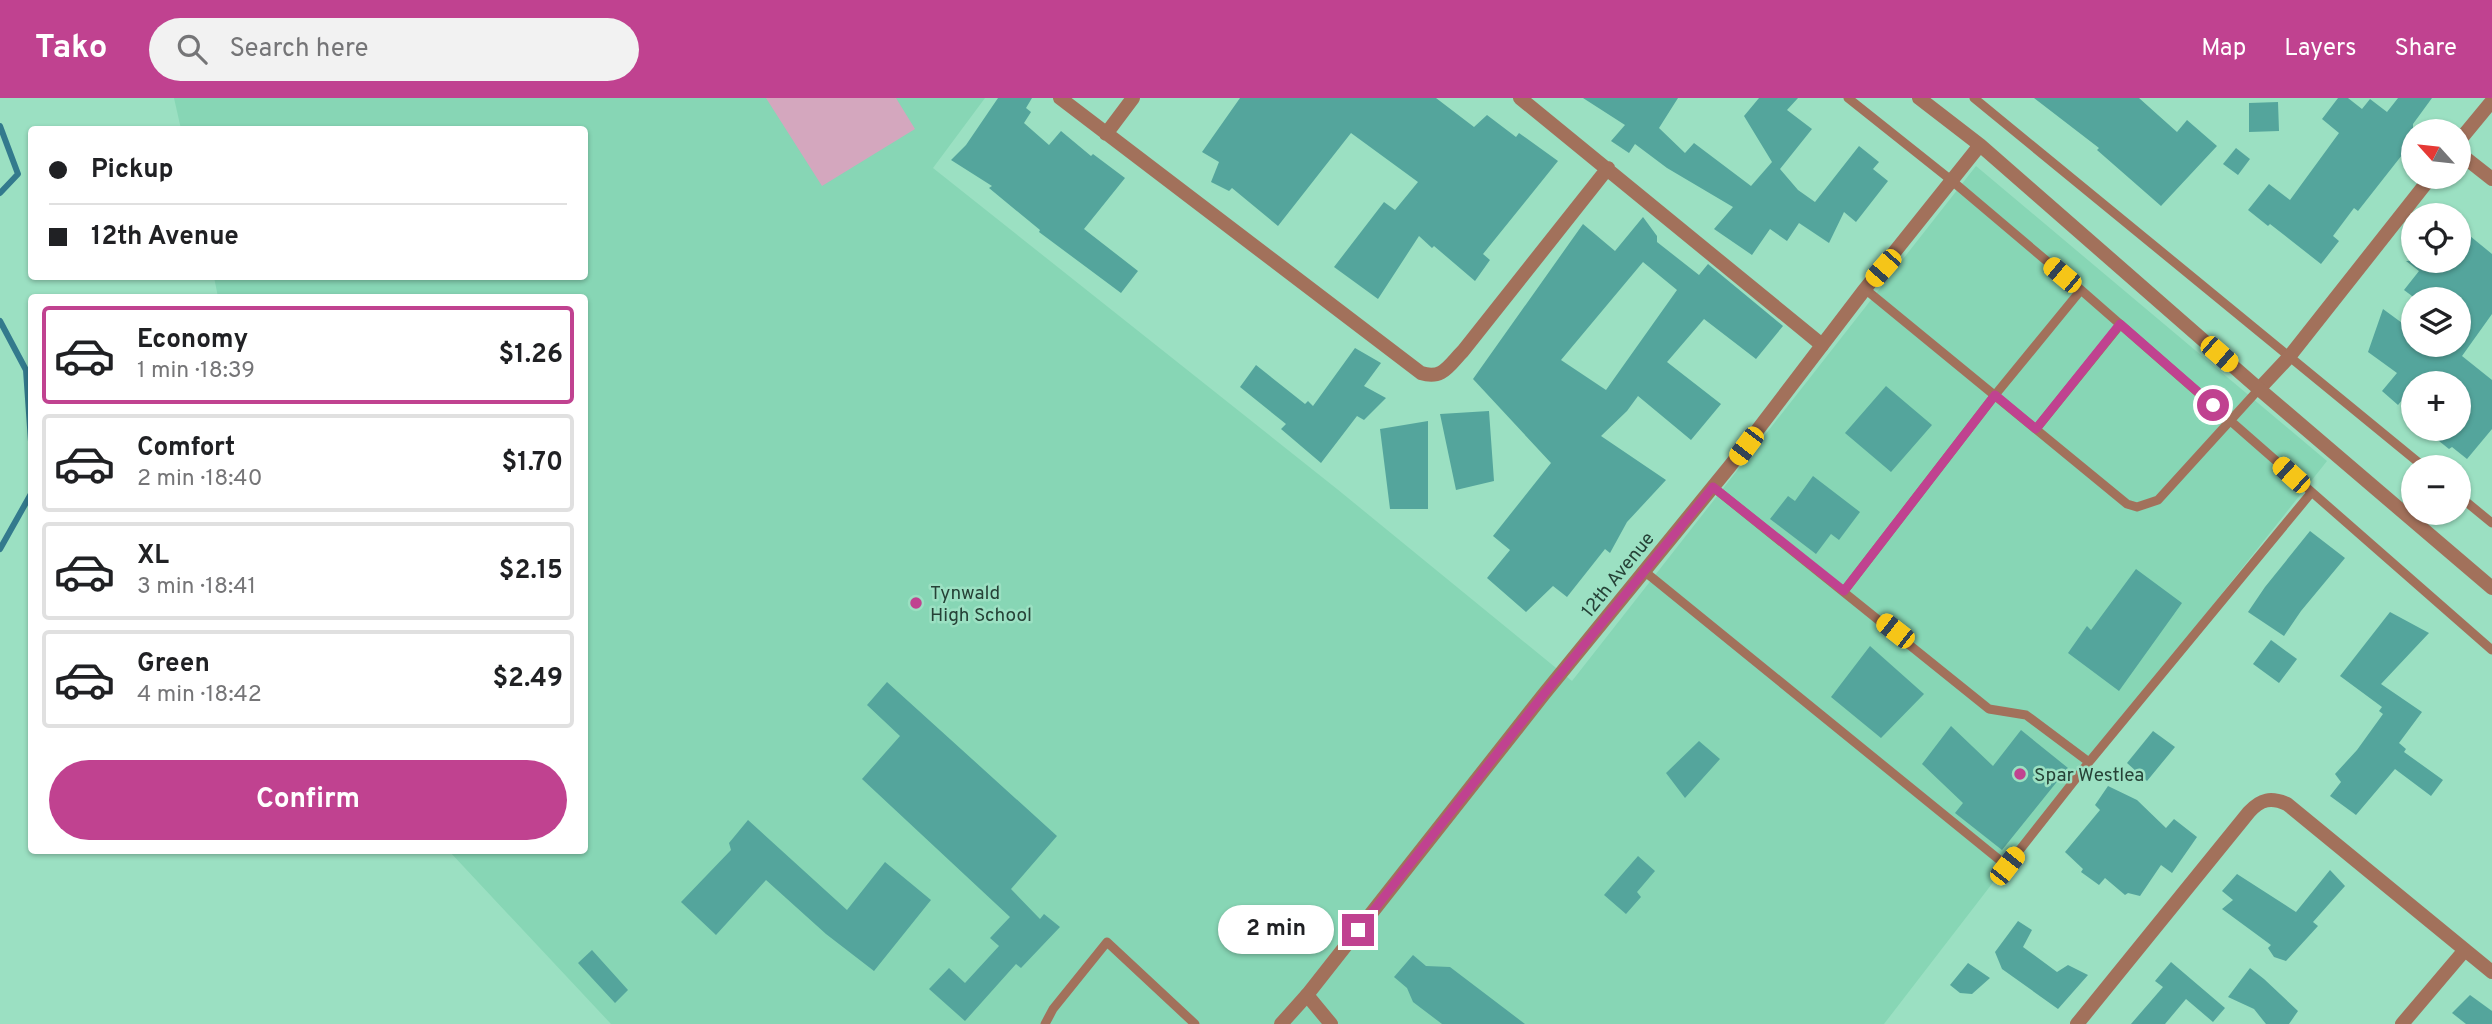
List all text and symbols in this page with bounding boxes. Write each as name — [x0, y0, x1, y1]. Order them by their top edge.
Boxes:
search box — [149, 18, 639, 81]
text: Tako — [35, 28, 107, 70]
icon: search — [173, 30, 211, 68]
text: Search here — [229, 33, 368, 66]
text: Map — [2201, 34, 2246, 64]
text: Layers — [2284, 34, 2356, 64]
text: Share — [2394, 34, 2457, 64]
north arrow — [2401, 119, 2471, 189]
map controls — [2401, 119, 2471, 525]
text: Pickup — [91, 154, 174, 187]
button: locate — [2401, 203, 2471, 273]
text: 12th Avenue — [91, 221, 239, 254]
car — [1862, 245, 1905, 291]
car — [2040, 253, 2085, 297]
button: layers — [2401, 287, 2471, 357]
icon: car — [53, 324, 116, 387]
text: Economy — [137, 324, 248, 357]
car — [2197, 332, 2242, 376]
text: $1.26 — [499, 339, 563, 372]
text: 1 min · 18:39 — [137, 357, 255, 386]
button: + — [2401, 371, 2471, 441]
route start — [2197, 389, 2229, 421]
car — [1725, 423, 1768, 469]
icon: car — [53, 432, 116, 495]
text: Comfort — [137, 432, 235, 465]
text: $1.70 — [502, 447, 563, 480]
car — [2269, 453, 2314, 497]
button: − — [2401, 455, 2471, 525]
text: 2 min · 18:40 — [137, 465, 262, 494]
street label: 12th Avenue — [1577, 528, 1660, 623]
icon: car — [53, 540, 116, 603]
text: XL — [137, 540, 169, 573]
text: $2.15 — [499, 555, 563, 588]
text: 3 min · 18:41 — [137, 573, 256, 602]
place label: Tynwald High School — [930, 582, 1032, 628]
marker: Tynwald High School — [908, 595, 924, 611]
car — [1872, 610, 1919, 652]
icon: car — [53, 648, 116, 711]
text: Green — [137, 648, 210, 681]
text: $2.49 — [492, 663, 563, 696]
text: 4 min · 18:42 — [137, 681, 262, 710]
button: Confirm — [49, 760, 567, 840]
place label: Spar Westlea — [2034, 764, 2144, 788]
marker: Spar Westlea — [2012, 766, 2028, 782]
car — [1986, 843, 2029, 889]
callout: 2 min — [1218, 906, 1334, 954]
route end — [1342, 914, 1374, 946]
text: 2 min — [1246, 915, 1306, 944]

